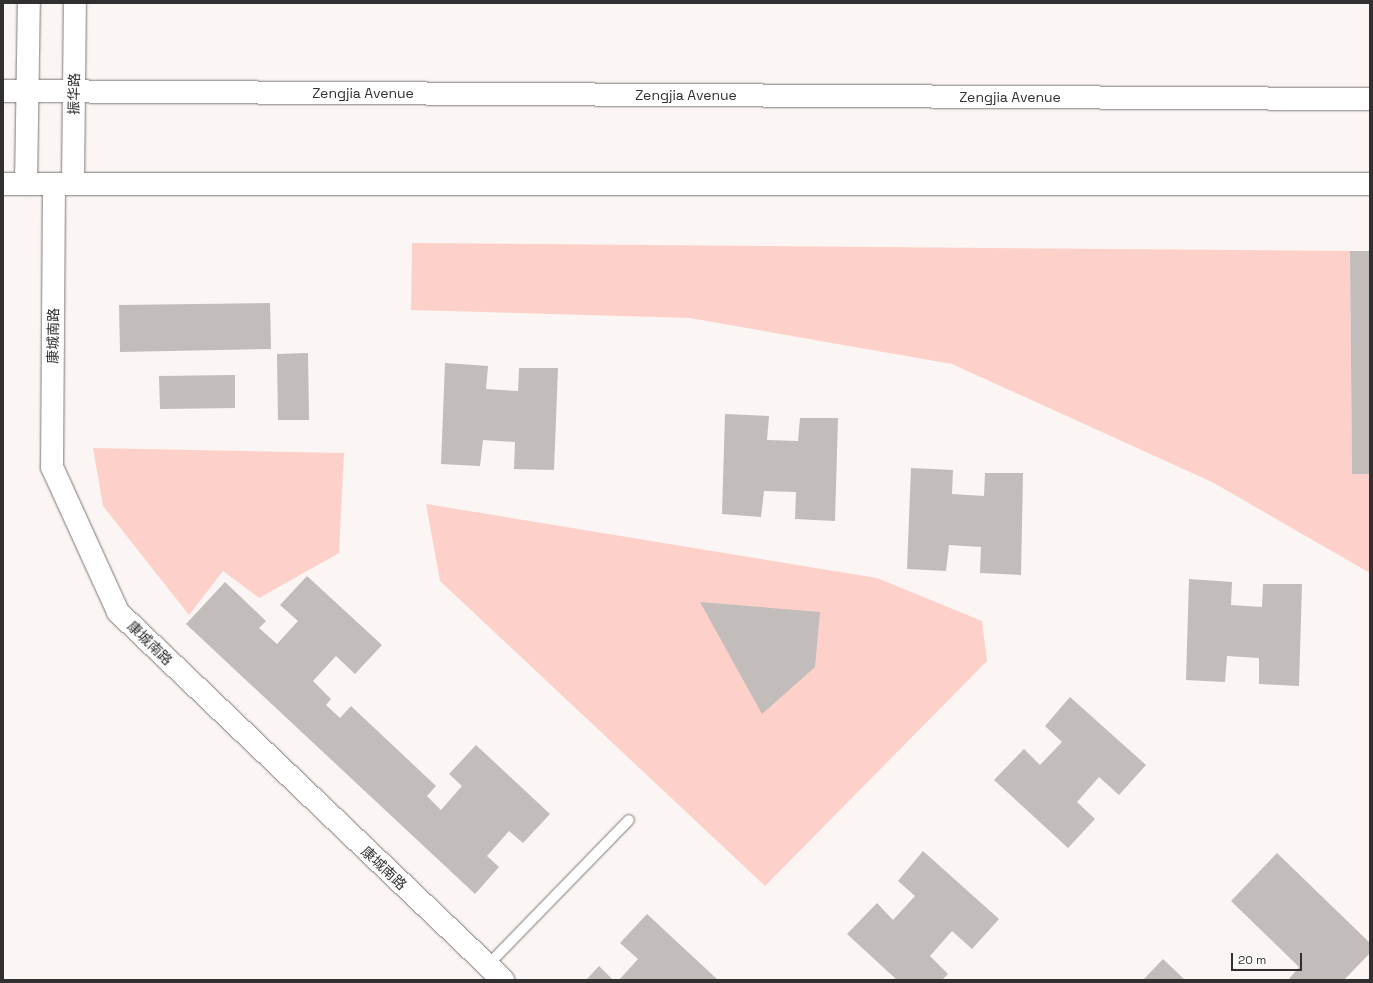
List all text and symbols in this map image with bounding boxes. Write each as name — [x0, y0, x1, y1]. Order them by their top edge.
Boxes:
street label: 振华路 — [65, 73, 83, 115]
street label: Zengjia Avenue — [312, 85, 414, 101]
street label: Zengjia Avenue — [635, 87, 737, 103]
street label: Zengjia Avenue — [959, 89, 1061, 105]
street label: 康城南路 — [44, 308, 62, 364]
street label: 康城南路 — [124, 618, 176, 668]
street label: 康城南路 — [358, 843, 410, 893]
scale bar — [1233, 945, 1304, 971]
text: 20 m — [1238, 952, 1266, 968]

